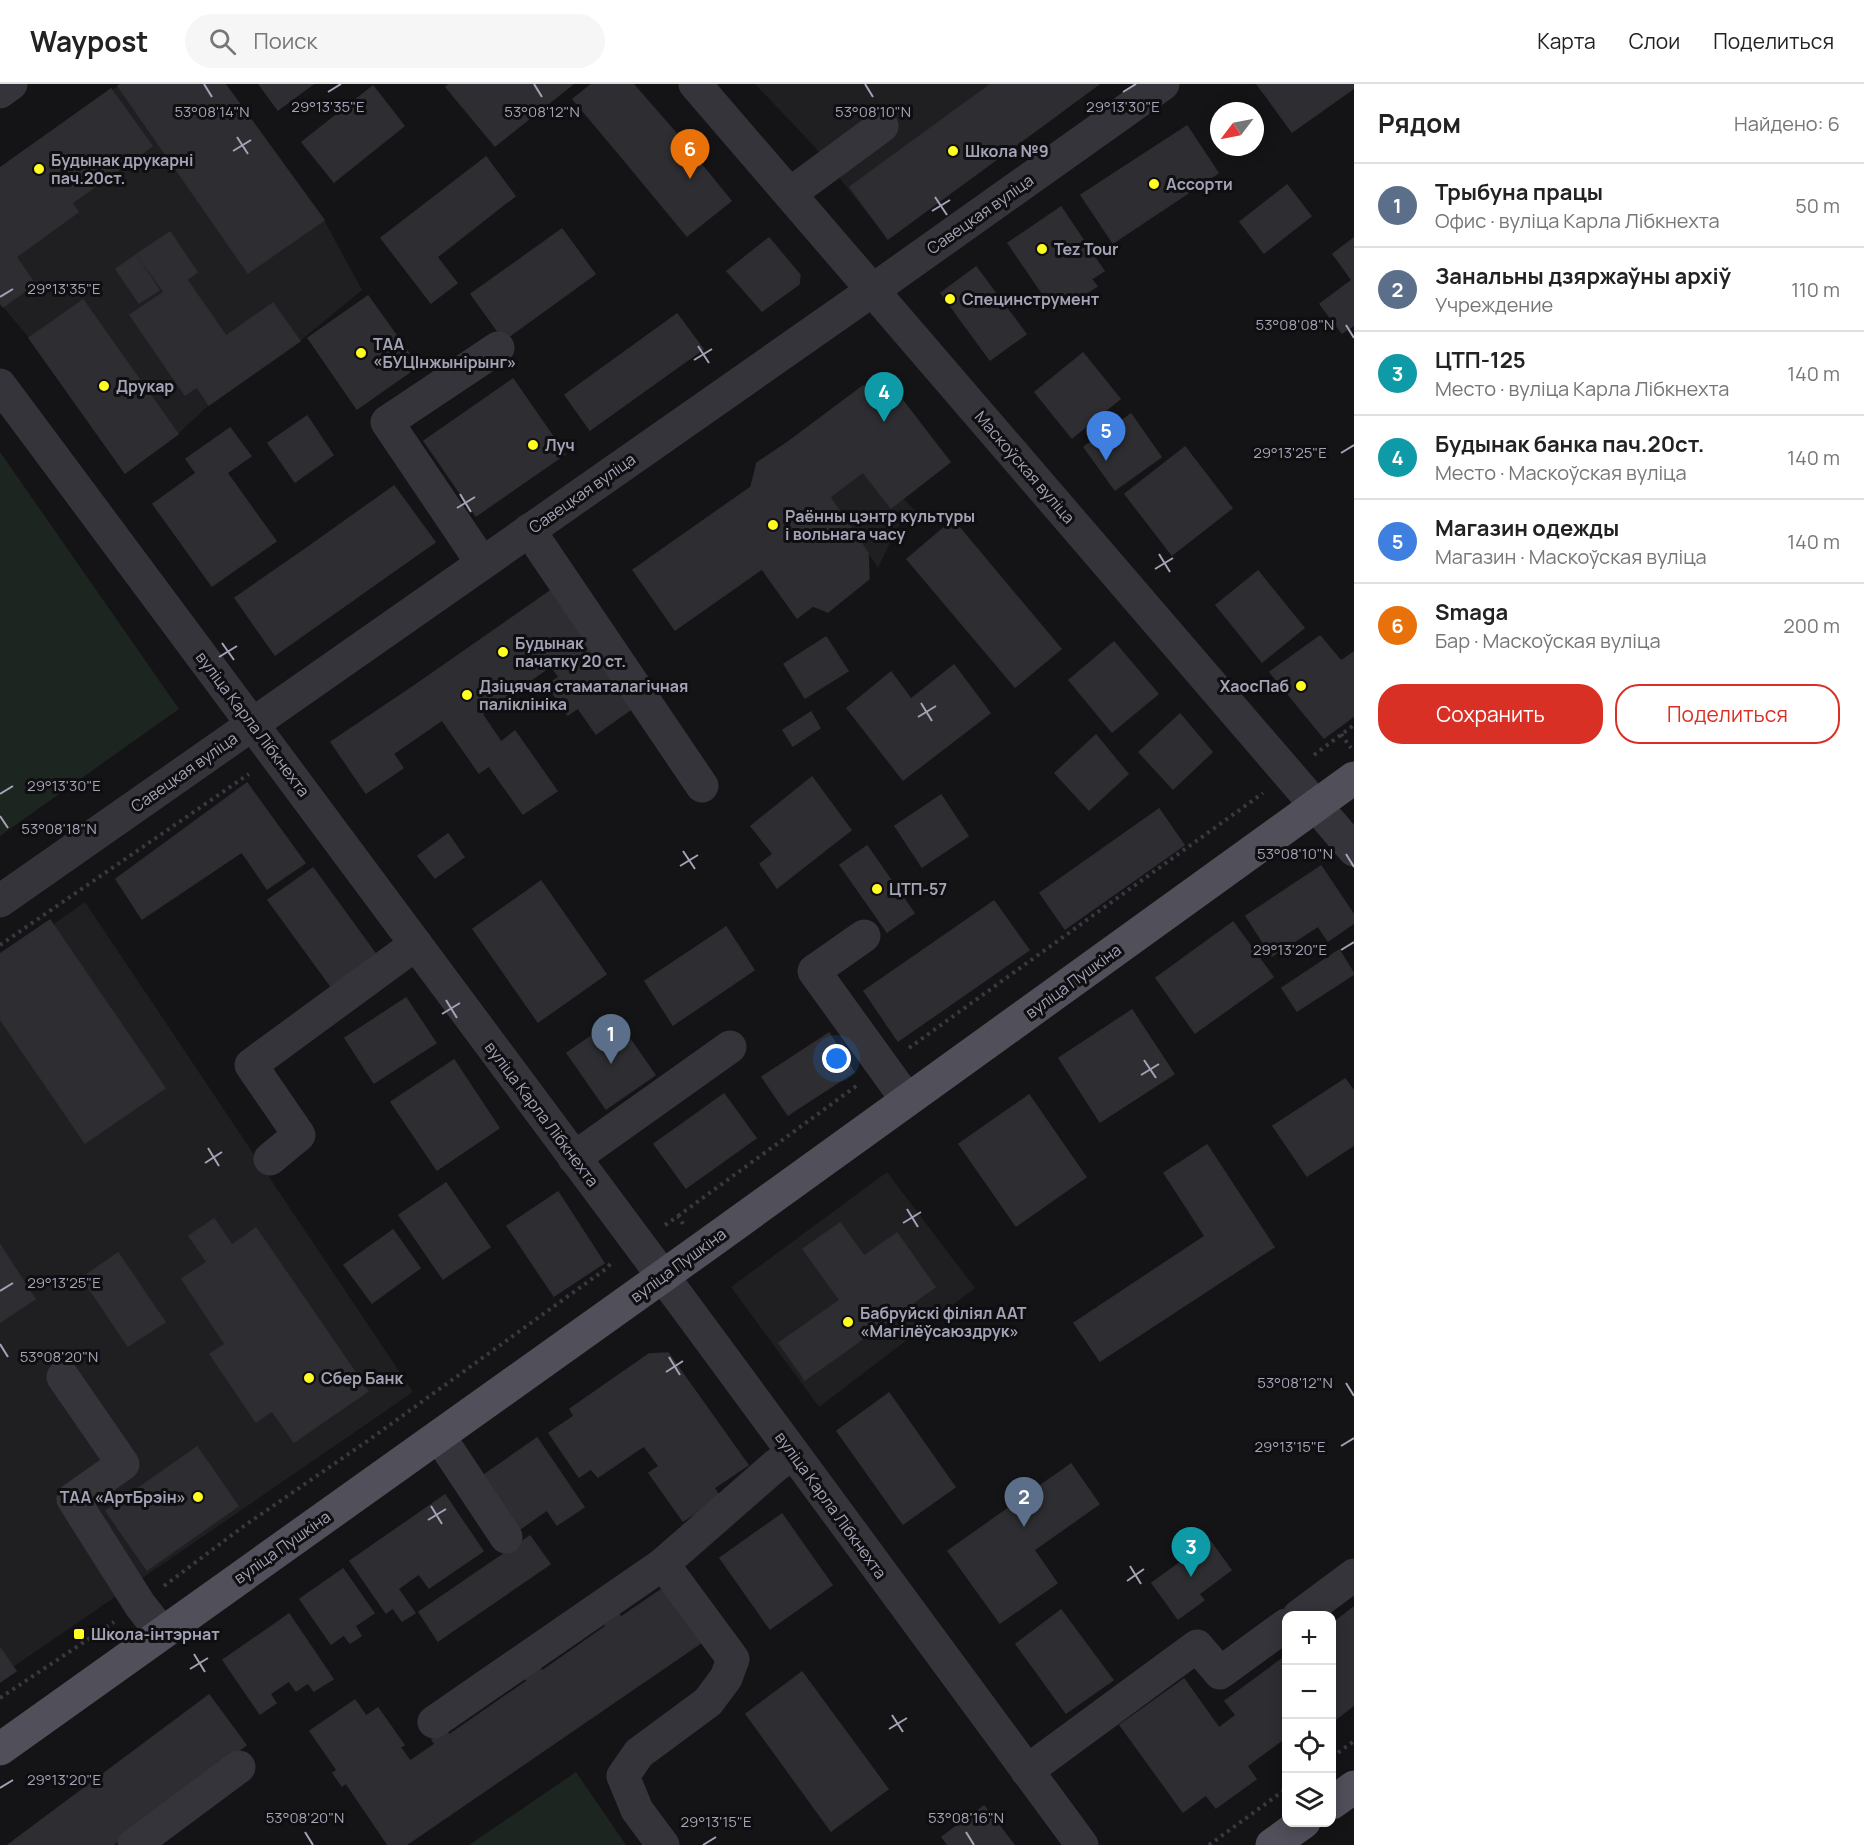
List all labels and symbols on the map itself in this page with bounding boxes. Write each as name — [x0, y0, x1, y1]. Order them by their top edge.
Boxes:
text: 29°13'35"E — [291, 96, 365, 117]
text: 29°13'30"E — [1086, 96, 1160, 117]
text: 53°08'14"N — [174, 101, 250, 122]
text: 53°08'12"N — [504, 101, 580, 122]
text: 53°08'10"N — [835, 101, 911, 122]
north arrow — [1210, 102, 1264, 156]
pin: 6 — [670, 130, 710, 179]
place label: Школа №9 — [965, 140, 1049, 162]
marker: Школа №9 — [946, 144, 960, 158]
place label: Будынак друкарні пач.20ст. — [51, 149, 194, 189]
marker: Будынак друкарні пач.20ст. — [32, 162, 46, 176]
street label: Савецкая вуліца — [922, 169, 1038, 259]
place label: Ассорти — [1166, 173, 1233, 195]
marker: Ассорти — [1147, 177, 1161, 191]
place label: Tez Tour — [1054, 238, 1119, 260]
marker: Tez Tour — [1035, 242, 1049, 256]
text: 29°13'35"E — [27, 278, 101, 299]
place label: Специнструмент — [962, 288, 1100, 310]
marker: Специнструмент — [943, 292, 957, 306]
text: 53°08'08"N — [1256, 314, 1334, 335]
place label: ТАА «БУЦІнжынірынг» — [373, 333, 516, 373]
marker: ТАА «БУЦІнжынірынг» — [354, 346, 368, 360]
pin: 4 — [864, 372, 904, 422]
place label: Друкар — [116, 375, 174, 397]
marker: Друкар — [97, 379, 111, 393]
street label: Маскоўская вуліца — [970, 406, 1080, 528]
pin: 5 — [1086, 412, 1126, 461]
place label: Луч — [545, 434, 575, 456]
marker: Луч — [526, 438, 540, 452]
text: 29°13'25"E — [1253, 442, 1327, 463]
street label: Савецкая вуліца — [524, 448, 640, 538]
place label: Раённы цэнтр культуры і вольнага часу — [785, 505, 975, 545]
marker: Раённы цэнтр культуры і вольнага часу — [766, 518, 780, 532]
place label: Будынак пачатку 20 ст. — [515, 632, 626, 672]
marker: Будынак пачатку 20 ст. — [496, 645, 510, 659]
street label: вуліца Карла Лібкнехта — [191, 647, 315, 801]
place label: Дзіцячая стаматалагічная паліклініка — [479, 675, 688, 715]
place label: ХаосПаб — [1220, 675, 1289, 697]
marker: ХаосПаб — [1294, 679, 1308, 693]
marker: Дзіцячая стаматалагічная паліклініка — [460, 688, 474, 702]
street label: Савецкая вуліца — [126, 727, 242, 817]
text: 29°13'30"E — [27, 775, 101, 796]
text: 53°08'18"N — [21, 818, 97, 839]
text: 53°08'10"N — [1257, 843, 1333, 864]
place label: ЦТП-57 — [889, 878, 947, 900]
marker: ЦТП-57 — [870, 882, 884, 896]
street label: вуліца Пушкіна — [1021, 939, 1125, 1023]
text: 29°13'20"E — [1253, 939, 1327, 960]
pin: 1 — [592, 1014, 630, 1064]
street label: вуліца Карла Лібкнехта — [480, 1037, 604, 1191]
your location — [822, 1044, 851, 1073]
street label: вуліца Пушкіна — [626, 1223, 730, 1307]
text: 29°13'25"E — [27, 1272, 101, 1293]
place label: Бабруйскі філіял ААТ «Магілёўсаюздрук» — [860, 1302, 1027, 1342]
marker: Бабруйскі філіял ААТ «Магілёўсаюздрук» — [841, 1315, 855, 1329]
text: 53°08'20"N — [20, 1346, 98, 1367]
place label: Сбер Банк — [321, 1367, 403, 1389]
marker: Сбер Банк — [302, 1371, 316, 1385]
text: 53°08'12"N — [1257, 1372, 1333, 1393]
street label: вуліца Карла Лібкнехта — [770, 1427, 892, 1583]
text: 29°13'15"E — [1255, 1436, 1325, 1457]
pin: 2 — [1004, 1478, 1044, 1527]
place label: ТАА «АртБрэін» — [60, 1486, 186, 1508]
marker: ТАА «АртБрэін» — [191, 1490, 205, 1504]
street label: вуліца Пушкіна — [229, 1506, 335, 1588]
pin: 3 — [1172, 1528, 1210, 1577]
place label: Школа-інтэрнат — [91, 1623, 220, 1645]
marker: Школа-інтэрнат — [72, 1627, 86, 1641]
text: 29°13'20"E — [27, 1769, 101, 1790]
text: 53°08'20"N — [266, 1807, 344, 1828]
text: 53°08'16"N — [928, 1807, 1004, 1828]
text: 29°13'15"E — [681, 1811, 751, 1832]

